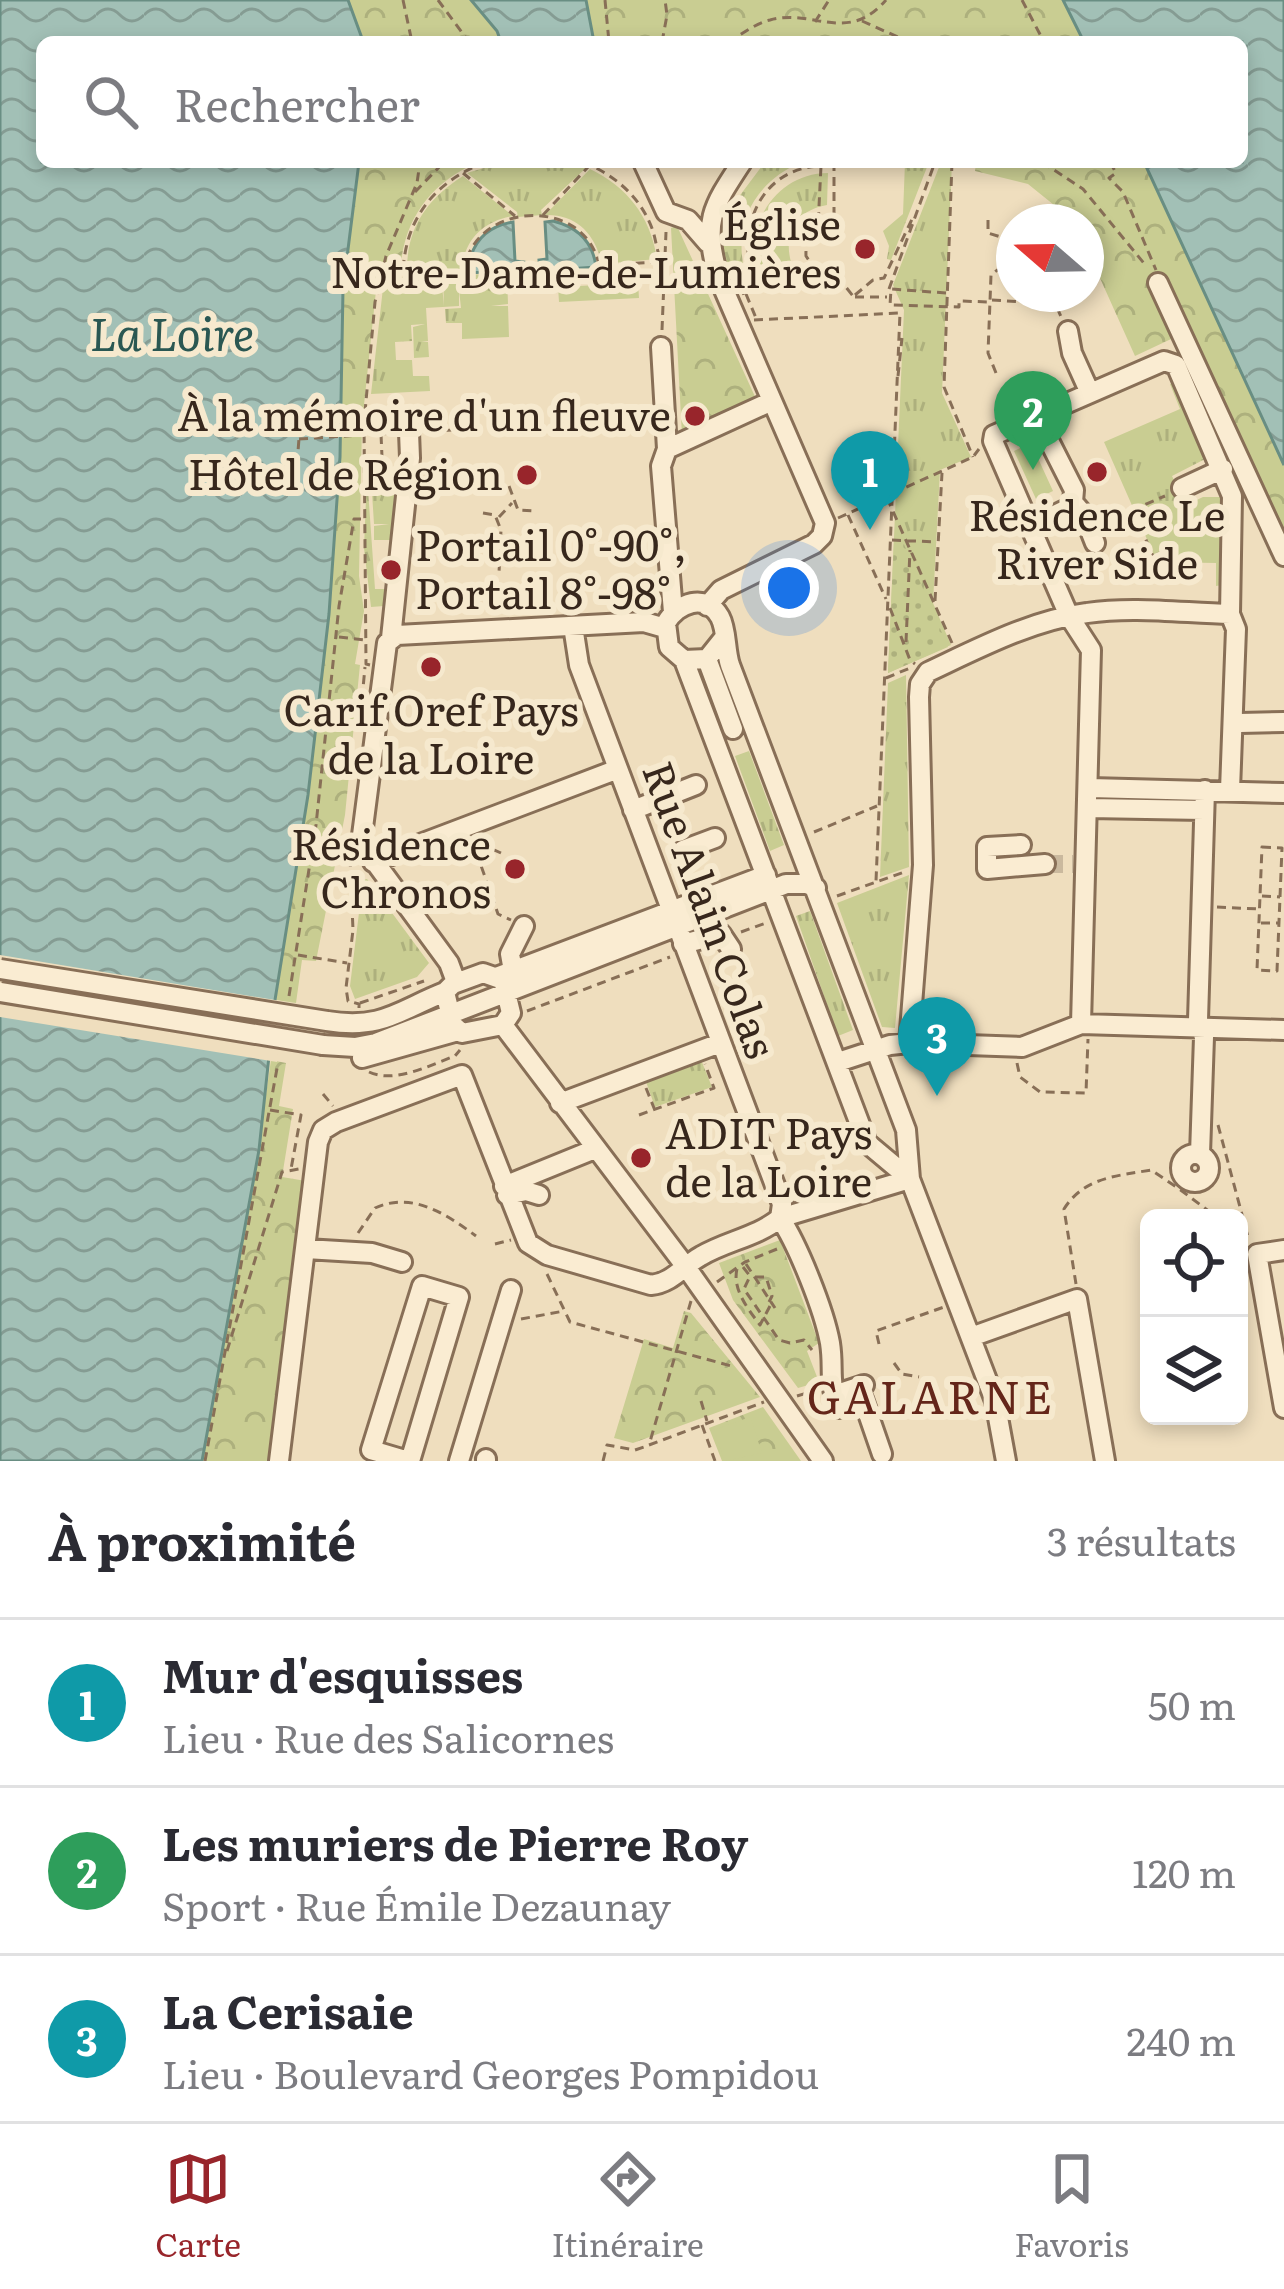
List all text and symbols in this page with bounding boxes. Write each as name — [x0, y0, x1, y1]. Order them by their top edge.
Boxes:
search box — [36, 36, 1248, 168]
icon: search — [78, 69, 144, 135]
text: Rechercher — [174, 69, 420, 136]
place label: Église Notre-Dame-de-Lumières — [330, 191, 841, 301]
north arrow — [996, 204, 1104, 312]
marker: Église Notre-Dame-de-Lumières — [852, 236, 878, 262]
water label: La Loire — [90, 298, 254, 365]
pin: 2 — [994, 371, 1072, 470]
place label: À la mémoire d'un fleuve — [178, 382, 671, 444]
marker: À la mémoire d'un fleuve — [682, 403, 708, 429]
pin: 1 — [831, 431, 909, 530]
place label: Hôtel de Région — [188, 441, 503, 503]
marker: Résidence Le River Side — [1084, 459, 1110, 485]
marker: Hôtel de Région — [514, 462, 540, 488]
place label: Résidence Le River Side — [968, 482, 1226, 592]
place label: Portail 0°-90°, Portail 8°-98° — [415, 512, 687, 622]
marker: Portail 0°-90°, Portail 8°-98° — [378, 557, 404, 583]
your location — [759, 558, 819, 618]
marker: Carif Oref Pays de la Loire — [418, 654, 444, 680]
place label: Carif Oref Pays de la Loire — [283, 677, 579, 787]
street label: Rue Alain Colas — [629, 752, 794, 1066]
place label: Résidence Chronos — [291, 811, 491, 921]
marker: Résidence Chronos — [502, 856, 528, 882]
pin: 3 — [898, 997, 976, 1096]
place label: ADIT Pays de la Loire — [665, 1100, 872, 1210]
marker: ADIT Pays de la Loire — [628, 1145, 654, 1171]
map controls — [1140, 1209, 1248, 1425]
button: locate — [1140, 1209, 1248, 1317]
button: layers — [1140, 1317, 1248, 1425]
district label: GALARNE — [807, 1361, 1055, 1428]
text: À proximité — [48, 1501, 356, 1577]
text: 3 résultats — [1047, 1510, 1236, 1568]
text: Mur d'esquisses — [162, 1640, 523, 1707]
text: 1 — [79, 1674, 95, 1732]
text: 50 m — [1148, 1674, 1236, 1732]
text: Lieu · Rue des Salicornes — [162, 1707, 614, 1765]
text: Les muriers de Pierre Roy — [162, 1808, 748, 1875]
text: 2 — [77, 1842, 97, 1900]
text: 120 m — [1132, 1842, 1236, 1900]
text: Sport · Rue Émile Dezaunay — [162, 1875, 671, 1933]
text: La Cerisaie — [162, 1976, 414, 2043]
text: 3 — [76, 2010, 98, 2068]
text: 240 m — [1127, 2010, 1236, 2068]
text: Lieu · Boulevard Georges Pompidou — [162, 2043, 819, 2101]
tab: Carte — [155, 2146, 241, 2267]
tab: Itinéraire — [552, 2146, 704, 2267]
tab: Favoris — [1014, 2146, 1129, 2267]

